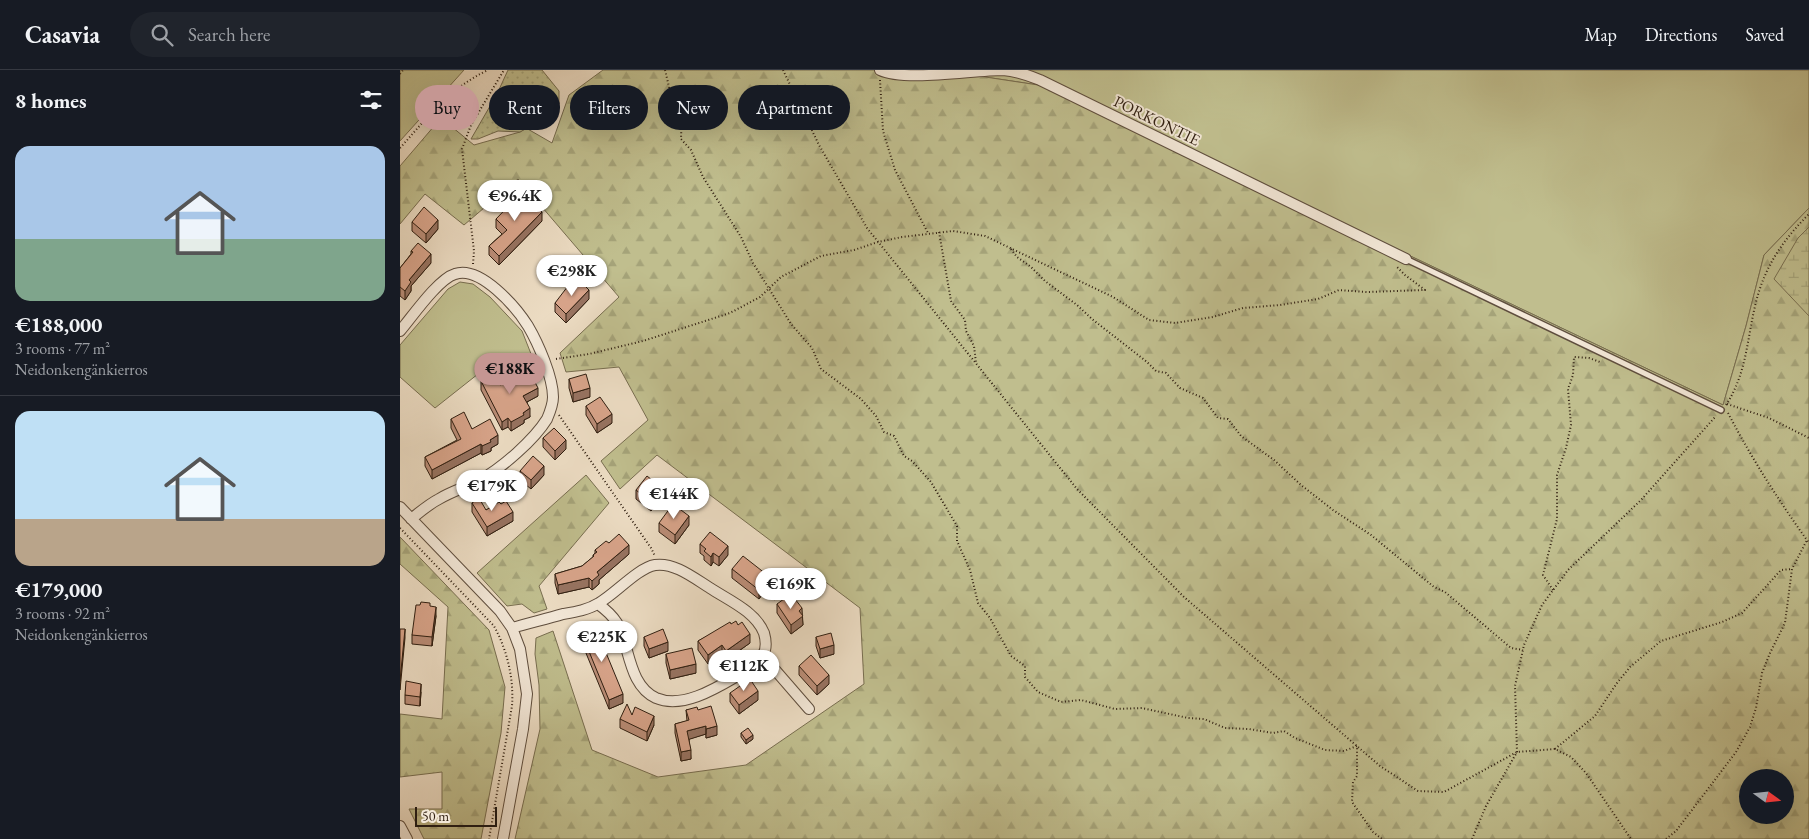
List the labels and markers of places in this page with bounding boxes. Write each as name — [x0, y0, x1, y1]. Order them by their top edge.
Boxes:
pin: €96.4K — [474, 180, 556, 222]
pin: €298K — [537, 254, 607, 297]
pin: €188K — [475, 352, 545, 395]
pin: €179K — [457, 470, 527, 512]
pin: €144K — [639, 478, 709, 520]
pin: €169K — [756, 568, 826, 610]
pin: €225K — [567, 620, 637, 663]
pin: €112K — [709, 650, 779, 692]

